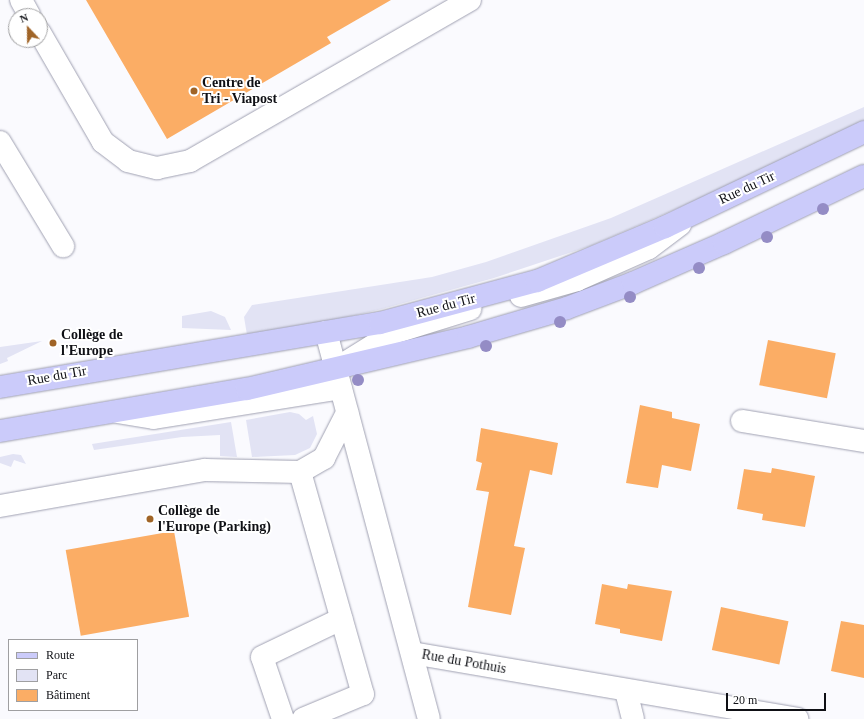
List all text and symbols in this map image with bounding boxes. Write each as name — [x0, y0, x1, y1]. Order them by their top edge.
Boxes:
north arrow — [8, 8, 48, 48]
text: N — [18, 11, 30, 25]
place label: Centre de Tri - Viapost — [202, 75, 277, 108]
marker: Centre de Tri - Viapost — [189, 86, 199, 96]
street label: Rue du Tir — [716, 168, 778, 208]
street label: Rue du Tir — [415, 290, 477, 322]
place label: Collège de l'Europe — [61, 327, 123, 360]
marker: Collège de l'Europe — [48, 338, 58, 348]
street label: Rue du Tir — [26, 363, 88, 389]
place label: Collège de l'Europe (Parking) — [158, 503, 271, 536]
marker: Collège de l'Europe (Parking) — [145, 514, 155, 524]
legend — [8, 639, 138, 711]
street label: Rue du Pothuis — [420, 646, 508, 678]
text: Route — [46, 648, 75, 662]
text: Parc — [46, 668, 67, 682]
scale bar — [728, 685, 828, 711]
text: Bâtiment — [46, 688, 90, 702]
text: 20 m — [733, 693, 757, 707]

